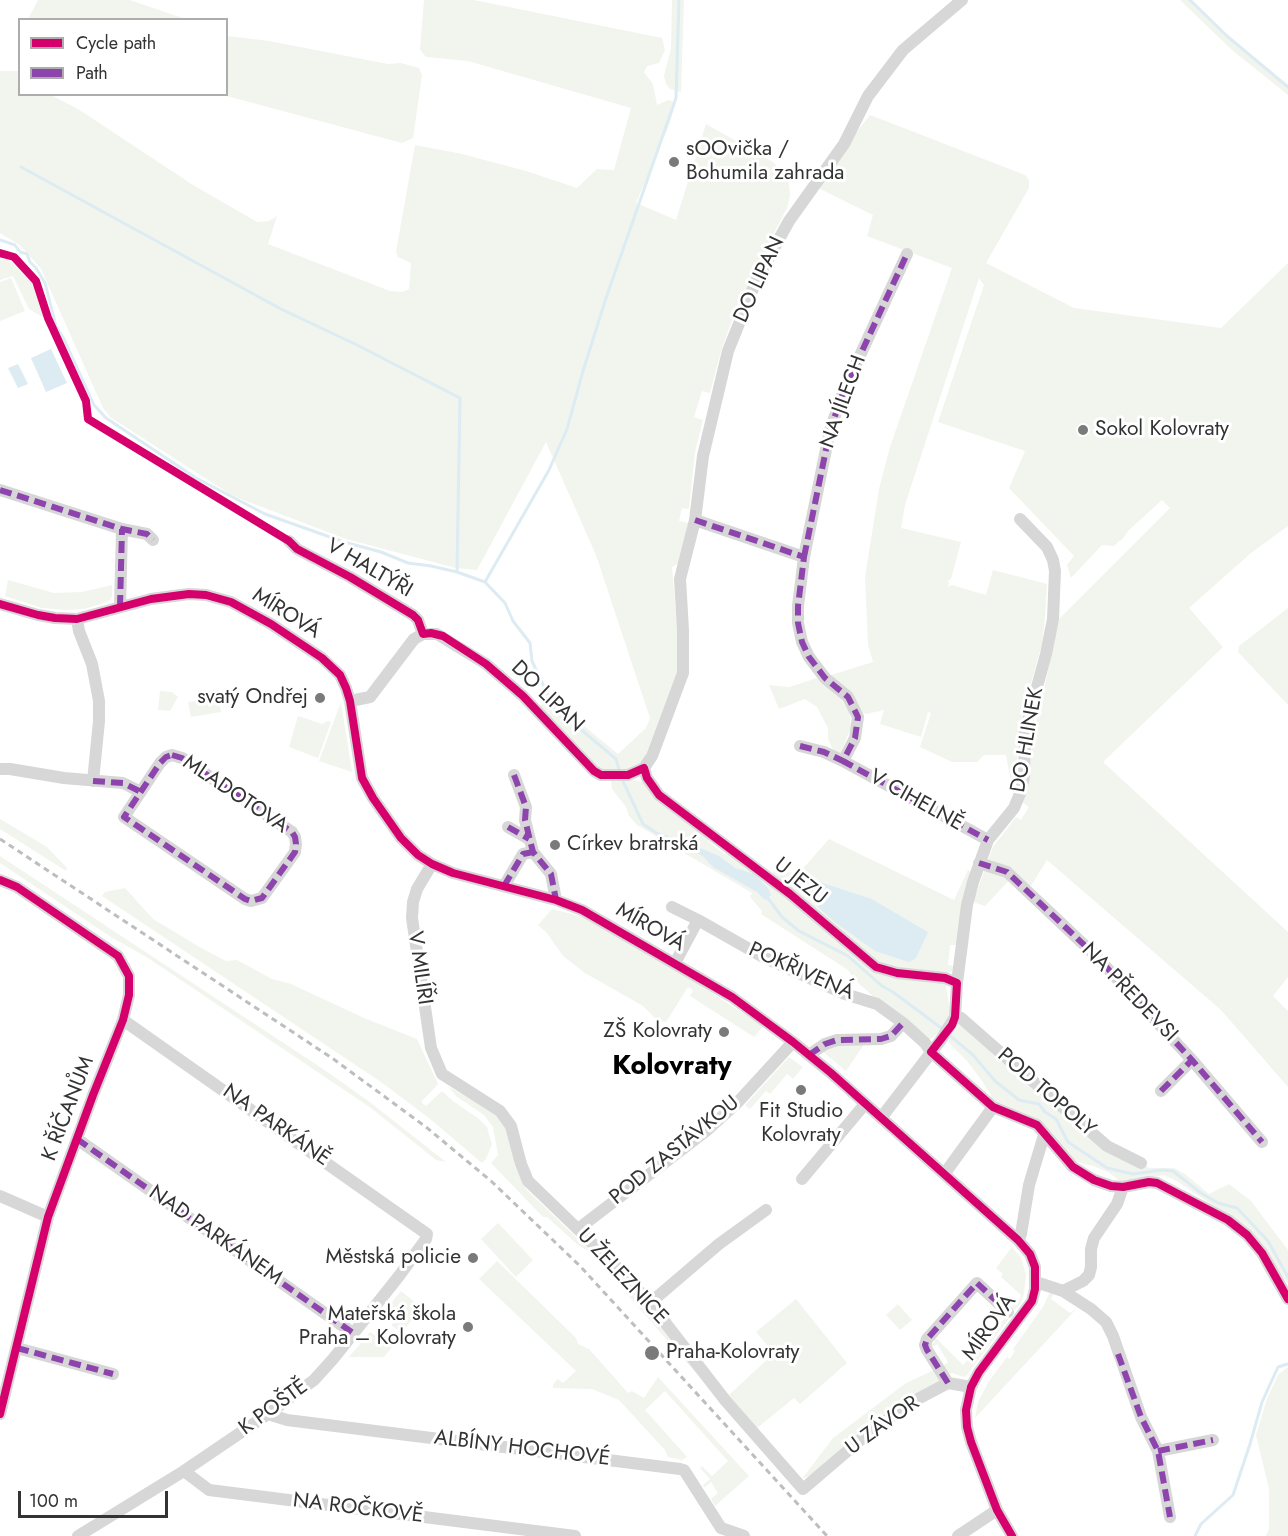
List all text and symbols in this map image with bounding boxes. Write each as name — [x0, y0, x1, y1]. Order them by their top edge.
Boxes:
legend — [18, 18, 228, 96]
text: Cycle path — [76, 30, 156, 56]
text: Path — [76, 60, 108, 86]
place label: sOOvička / Bohumila zahrada — [686, 137, 844, 187]
marker: sOOvička / Bohumila zahrada — [667, 155, 681, 169]
street label: DO LIPAN — [729, 233, 791, 327]
street label: NA JÍLECH — [816, 352, 872, 452]
place label: Sokol Kolovraty — [1095, 417, 1229, 443]
marker: Sokol Kolovraty — [1076, 423, 1090, 437]
street label: V HALTÝŘI — [321, 534, 417, 604]
street label: MÍROVÁ — [247, 583, 325, 645]
street label: DO LIPAN — [505, 656, 589, 738]
place label: svatý Ondřej — [197, 685, 308, 711]
street label: DO HLINEK — [1006, 685, 1050, 795]
marker: svatý Ondřej — [313, 691, 327, 705]
street label: MLADOTOVA — [178, 751, 292, 839]
street label: V CIHELNĚ — [865, 765, 967, 837]
place label: Církev bratrská — [567, 832, 698, 858]
marker: Církev bratrská — [548, 838, 562, 852]
street label: U JEZU — [769, 853, 831, 911]
street label: MÍROVÁ — [611, 898, 689, 958]
street label: V MILÍŘI — [401, 930, 437, 1006]
street label: POKŘIVENÁ — [745, 938, 857, 1006]
street label: NA PŘEDEVSI — [1076, 938, 1182, 1048]
place label: ZŠ Kolovraty — [603, 1019, 712, 1045]
marker: ZŠ Kolovraty — [717, 1025, 731, 1039]
street label: POD TOPOLY — [992, 1044, 1100, 1142]
district label: Kolovraty — [612, 1051, 732, 1083]
street label: K ŘÍČANŮM — [38, 1053, 100, 1165]
street label: NA PARKÁNĚ — [217, 1080, 335, 1172]
marker: Fit Studio Kolovraty — [794, 1083, 808, 1097]
street label: POD ZASTÁVKOU — [605, 1091, 745, 1211]
place label: Fit Studio Kolovraty — [759, 1099, 843, 1149]
street label: NAD PARKÁNEM — [143, 1181, 287, 1291]
street label: U ŽELEZNICE — [571, 1224, 673, 1330]
place label: Městská policie — [325, 1245, 461, 1271]
marker: Městská policie — [466, 1251, 480, 1265]
street label: MÍROVÁ — [958, 1290, 1022, 1366]
place label: Mateřská škola Praha – Kolovraty — [299, 1302, 456, 1352]
marker: Mateřská škola Praha – Kolovraty — [461, 1320, 475, 1334]
place label: Praha-Kolovraty — [666, 1340, 799, 1366]
marker: Praha-Kolovraty — [643, 1344, 661, 1362]
street label: K POŠTĚ — [235, 1375, 313, 1441]
street label: U ZÁVOR — [841, 1391, 925, 1461]
street label: ALBÍNY HOCHOVÉ — [433, 1426, 611, 1472]
scale bar — [21, 1479, 171, 1517]
text: 100 m — [29, 1488, 78, 1514]
street label: NA ROČKOVĚ — [291, 1488, 425, 1530]

